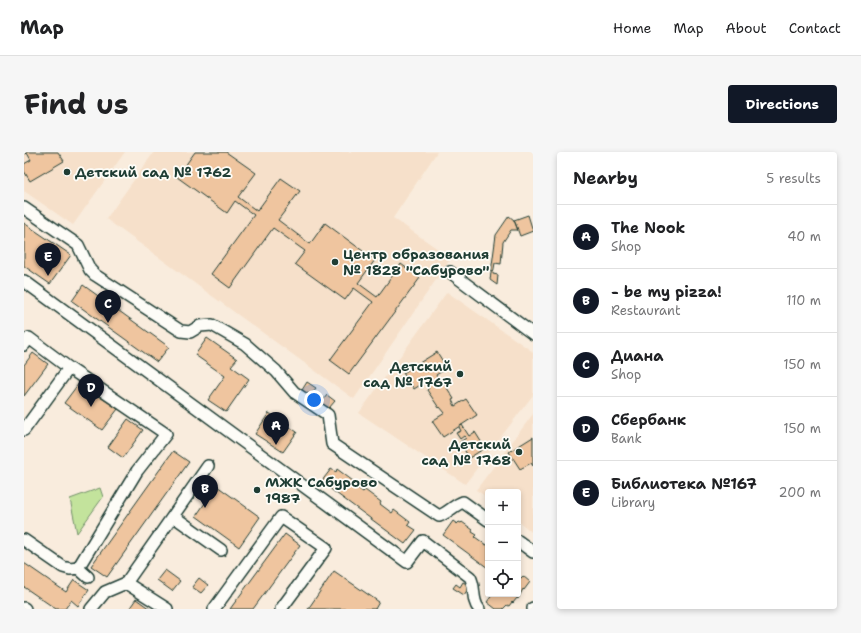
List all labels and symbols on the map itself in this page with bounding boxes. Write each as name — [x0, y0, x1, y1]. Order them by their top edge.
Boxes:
place label: Детский сад № 1762 — [75, 163, 232, 181]
marker: Детский сад № 1762 — [62, 167, 72, 177]
pin: E — [35, 243, 61, 276]
place label: Центр образования № 1828 "Сабурово" — [343, 245, 489, 279]
marker: Центр образования № 1828 "Сабурово" — [330, 257, 340, 267]
pin: C — [95, 290, 121, 323]
place label: Детский сад № 1767 — [363, 357, 452, 391]
marker: Детский сад № 1767 — [455, 369, 465, 379]
pin: D — [78, 374, 104, 407]
your location — [304, 390, 324, 410]
pin: A — [263, 412, 289, 445]
place label: Детский сад № 1768 — [422, 435, 511, 469]
marker: Детский сад № 1768 — [514, 447, 524, 457]
place label: МЖК Сабурово 1987 — [265, 473, 377, 507]
pin: B — [192, 475, 218, 508]
marker: МЖК Сабурово 1987 — [252, 485, 262, 495]

